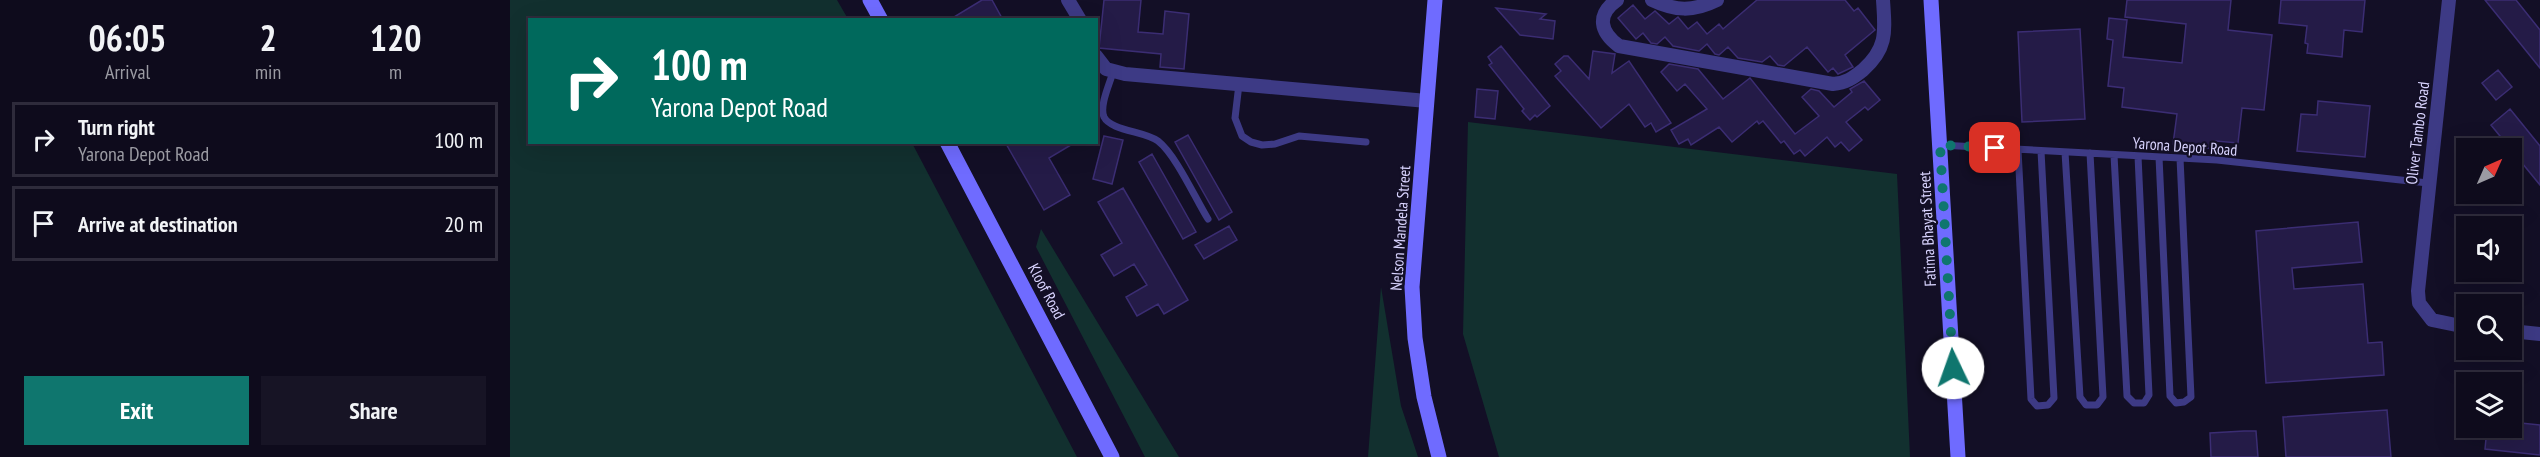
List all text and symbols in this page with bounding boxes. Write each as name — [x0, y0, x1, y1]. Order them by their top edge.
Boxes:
text: 06:05 — [89, 14, 166, 61]
text: 2 — [259, 14, 277, 61]
text: 120 — [370, 14, 421, 61]
text: 100 m — [651, 37, 748, 92]
icon: right — [552, 42, 630, 120]
text: Arrival — [105, 59, 150, 85]
text: min — [255, 59, 281, 85]
text: m — [389, 59, 402, 85]
street label: Oliver Tambo Road — [2401, 80, 2433, 185]
text: Yarona Depot Road — [651, 90, 828, 124]
text: Turn right — [78, 113, 155, 141]
pin — [1969, 122, 2020, 173]
icon: right — [27, 123, 60, 156]
text: 100 m — [434, 126, 483, 154]
icon: arrive — [1978, 131, 2011, 164]
street label: Yarona Depot Road — [2132, 132, 2238, 160]
north arrow — [2456, 138, 2522, 204]
map controls — [2456, 138, 2522, 438]
text: Yarona Depot Road — [78, 141, 209, 167]
street label: Nelson Mandela Street — [1386, 164, 1414, 291]
street label: Fatima Bhayat Street — [1914, 170, 1940, 287]
icon: arrive — [27, 207, 60, 240]
text: Arrive at destination — [78, 210, 238, 238]
text: 20 m — [444, 210, 483, 238]
button: sound — [2456, 216, 2522, 282]
street label: Kloof Road — [1024, 260, 1070, 322]
button: search — [2456, 294, 2522, 360]
position arrow — [1921, 336, 1985, 400]
button: layers — [2456, 372, 2522, 438]
button: Exit — [24, 376, 249, 445]
button: Share — [261, 376, 486, 445]

